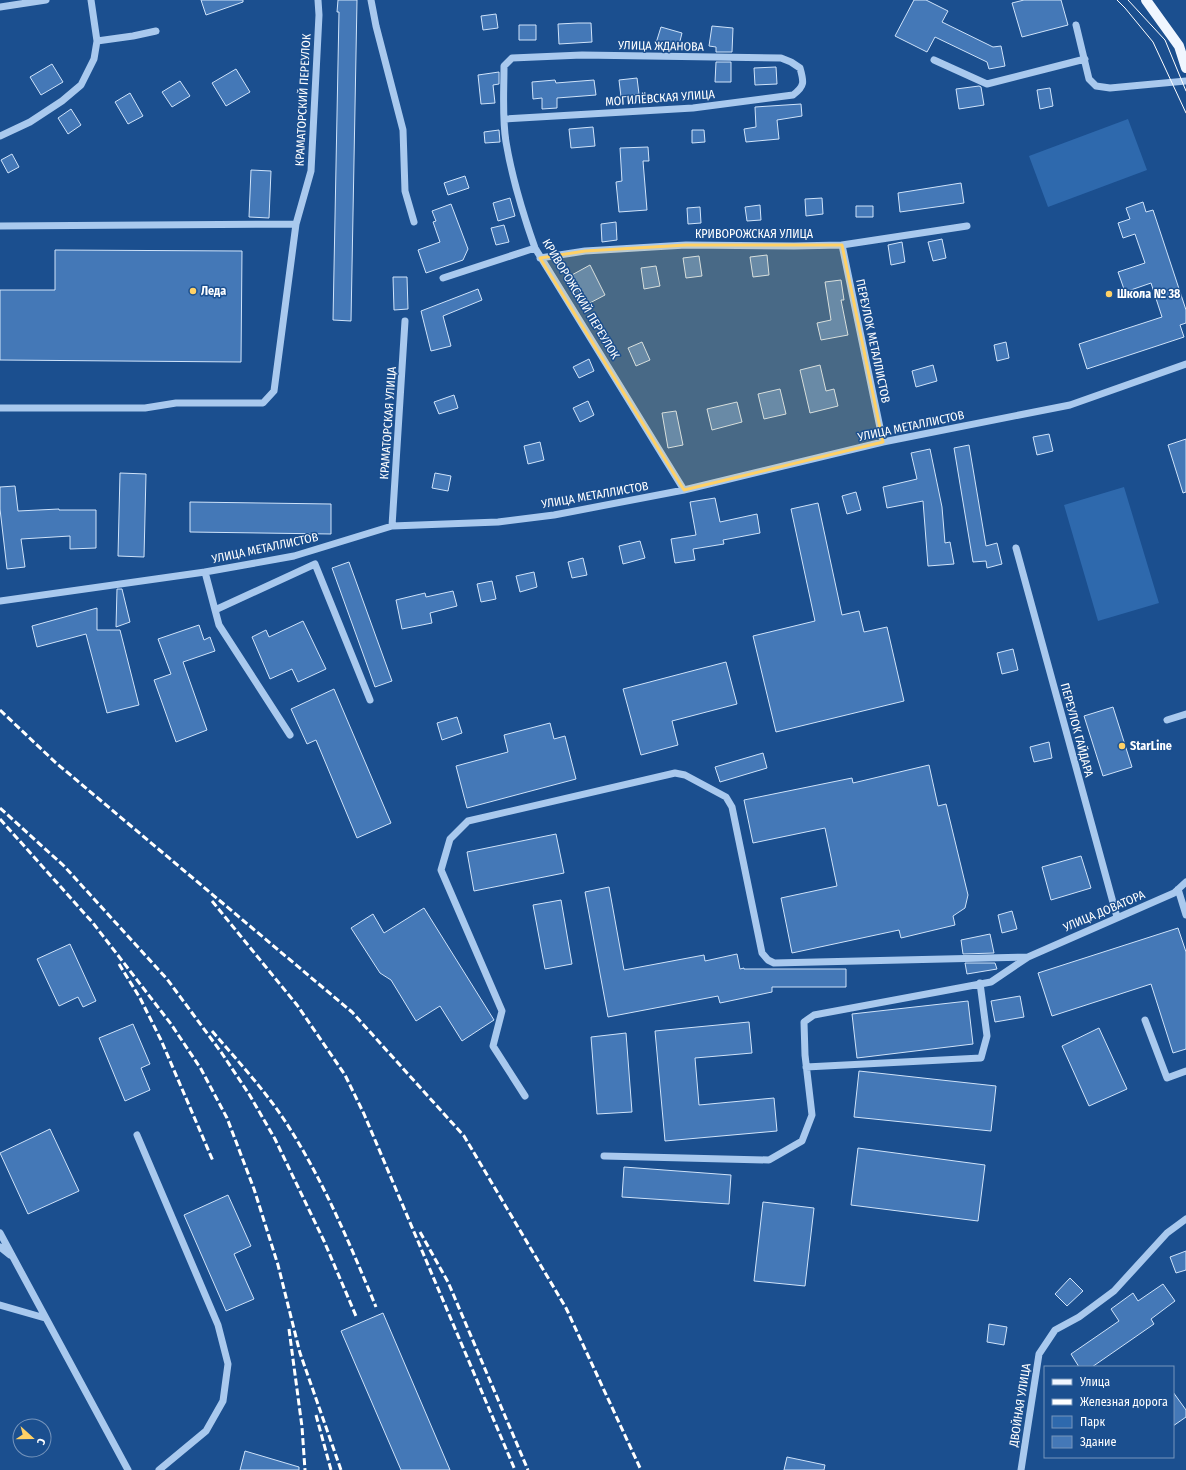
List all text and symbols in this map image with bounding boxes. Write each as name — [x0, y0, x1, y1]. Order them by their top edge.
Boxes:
street label: КРАМАТОРСКИЙ ПЕРЕУЛОК — [292, 33, 313, 167]
street label: УЛИЦА ЖДАНОВА — [617, 38, 705, 54]
street label: МОГИЛЁВСКАЯ УЛИЦА — [605, 86, 716, 109]
street label: КРИВОРОЖСКАЯ УЛИЦА — [695, 227, 814, 241]
street label: КРИВОРОЖСКИЙ ПЕРЕУЛОК — [540, 236, 624, 362]
street label: ПЕРЕУЛОК МЕТАЛЛИСТОВ — [853, 278, 893, 405]
place label: Леда — [201, 284, 226, 298]
marker: Леда — [188, 286, 198, 296]
place label: Школа № 38 — [1117, 287, 1181, 301]
marker: Школа № 38 — [1104, 289, 1114, 299]
street label: КРАМАТОРСКАЯ УЛИЦА — [377, 365, 399, 480]
street label: УЛИЦА МЕТАЛЛИСТОВ — [856, 408, 966, 444]
street label: УЛИЦА МЕТАЛЛИСТОВ — [539, 479, 650, 511]
street label: УЛИЦА МЕТАЛЛИСТОВ — [210, 530, 320, 566]
street label: ПЕРЕУЛОК ГАЙДАРА — [1058, 681, 1097, 779]
place label: StarLine — [1130, 739, 1172, 753]
marker: StarLine — [1117, 741, 1127, 751]
street label: УЛИЦА ДОВАТОРА — [1060, 887, 1148, 935]
street label: ДВОЙНАЯ УЛИЦА — [1005, 1361, 1034, 1449]
legend — [1044, 1366, 1174, 1458]
text: Улица — [1079, 1375, 1110, 1389]
text: Железная дорога — [1080, 1395, 1168, 1409]
text: Парк — [1080, 1415, 1106, 1429]
north arrow — [12, 1418, 52, 1458]
text: Здание — [1080, 1435, 1116, 1449]
text: С — [34, 1436, 48, 1447]

